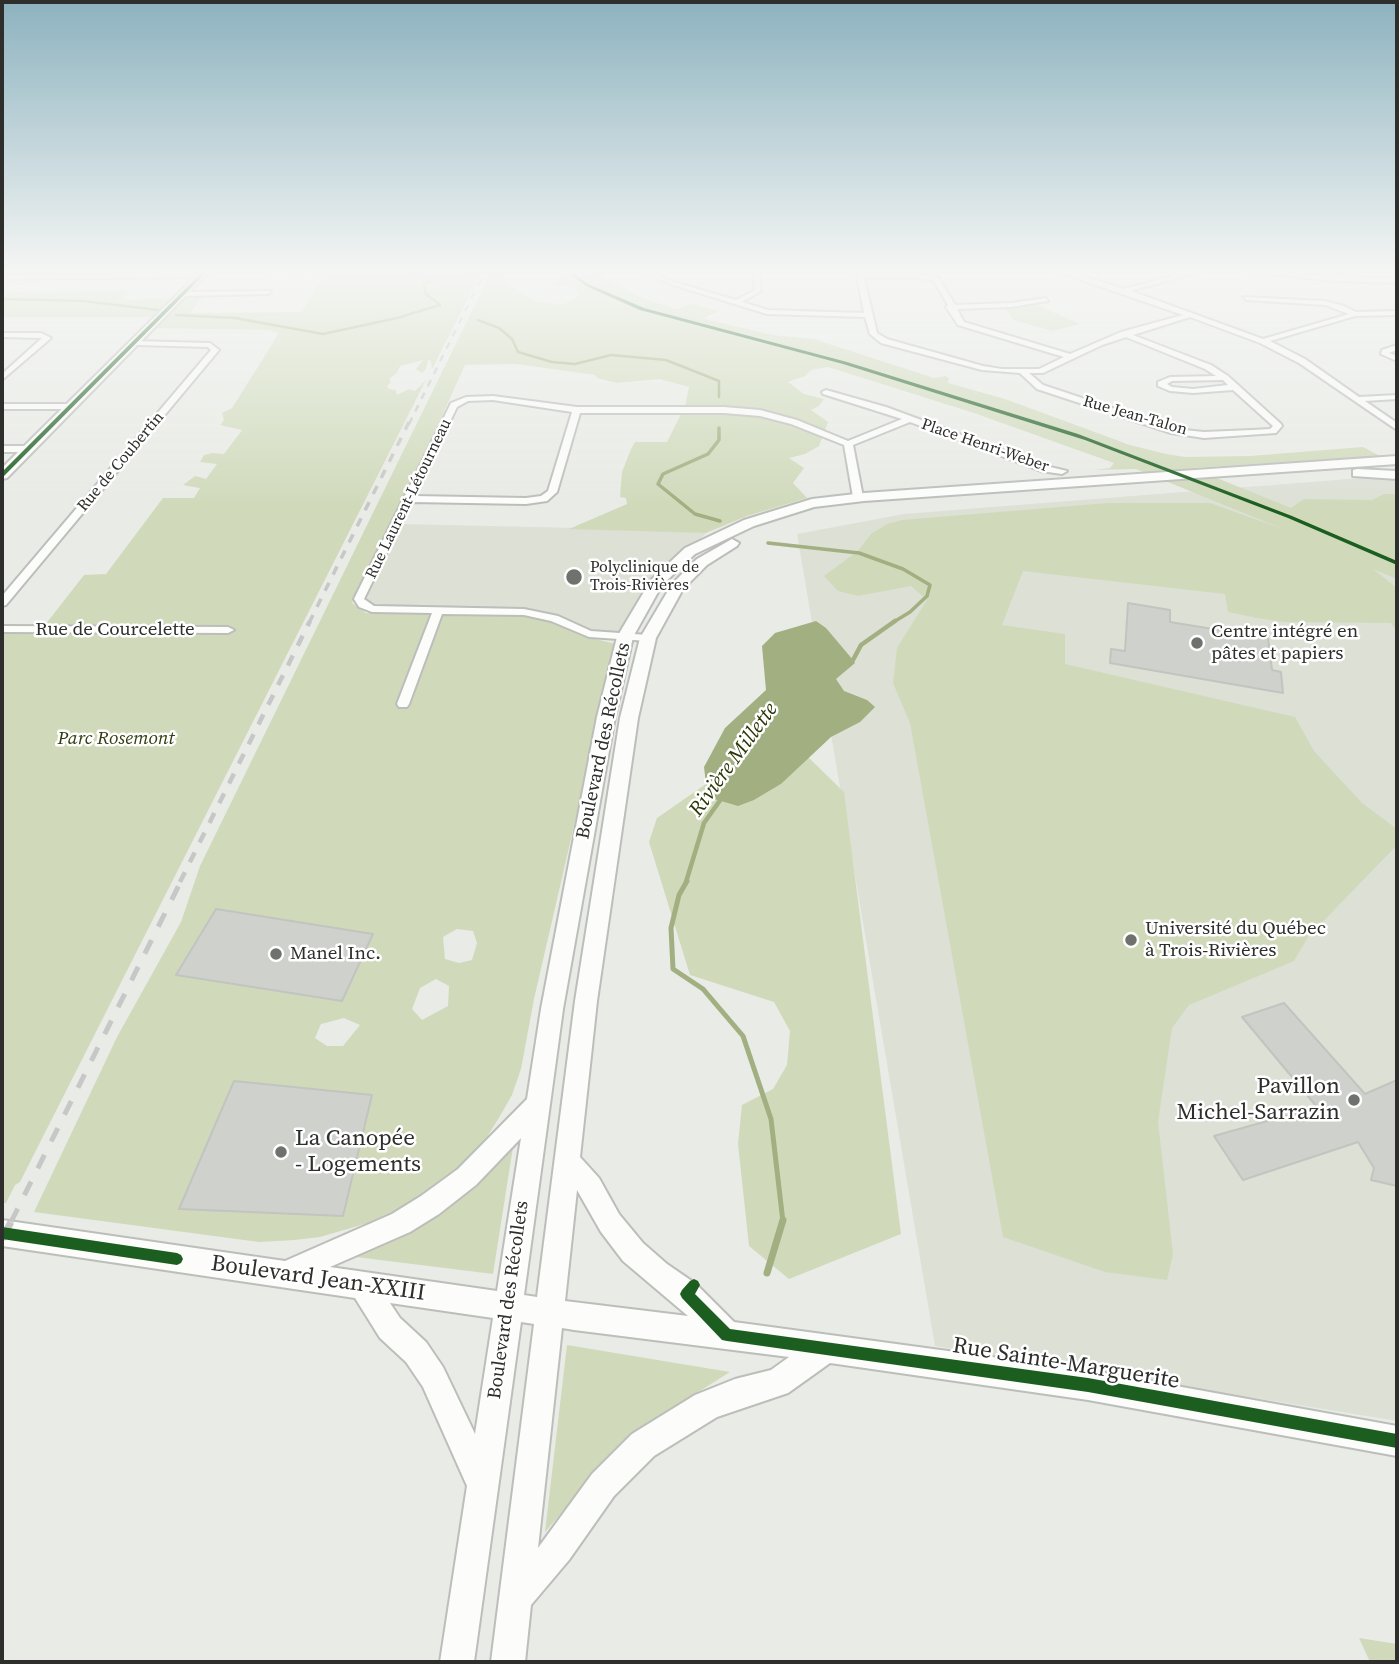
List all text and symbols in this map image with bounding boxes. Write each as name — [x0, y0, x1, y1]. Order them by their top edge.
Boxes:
street label: Rue Jean-Talon — [1081, 392, 1189, 440]
street label: Rue de Coubertin — [74, 408, 168, 516]
street label: Place Henri-Weber — [919, 415, 1051, 477]
street label: Rue Laurent-Létourneau — [362, 416, 456, 582]
place label: Polyclinique de Trois-Rivières — [590, 558, 699, 596]
marker: Polyclinique de Trois-Rivières — [564, 567, 584, 587]
street label: Rue de Courcelette — [35, 619, 195, 641]
place label: Centre intégré en pâtes et papiers — [1211, 621, 1358, 665]
marker: Centre intégré en pâtes et papiers — [1189, 635, 1205, 651]
street label: Boulevard des Récollets — [572, 641, 636, 841]
water label: Rivière Millette — [684, 698, 784, 822]
park label: Parc Rosemont — [57, 728, 175, 750]
place label: Université du Québec à Trois-Rivières — [1145, 918, 1326, 962]
marker: Université du Québec à Trois-Rivières — [1123, 932, 1139, 948]
place label: Manel Inc. — [290, 943, 381, 965]
marker: Manel Inc. — [268, 946, 284, 962]
place label: Pavillon Michel-Sarrazin — [1177, 1073, 1340, 1127]
marker: Pavillon Michel-Sarrazin — [1346, 1092, 1362, 1108]
place label: La Canopée - Logements — [295, 1125, 421, 1179]
marker: La Canopée - Logements — [273, 1144, 289, 1160]
street label: Boulevard des Récollets — [484, 1199, 534, 1401]
street label: Boulevard Jean-XXIII — [209, 1250, 427, 1308]
street label: Rue Sainte-Marguerite — [950, 1332, 1182, 1396]

